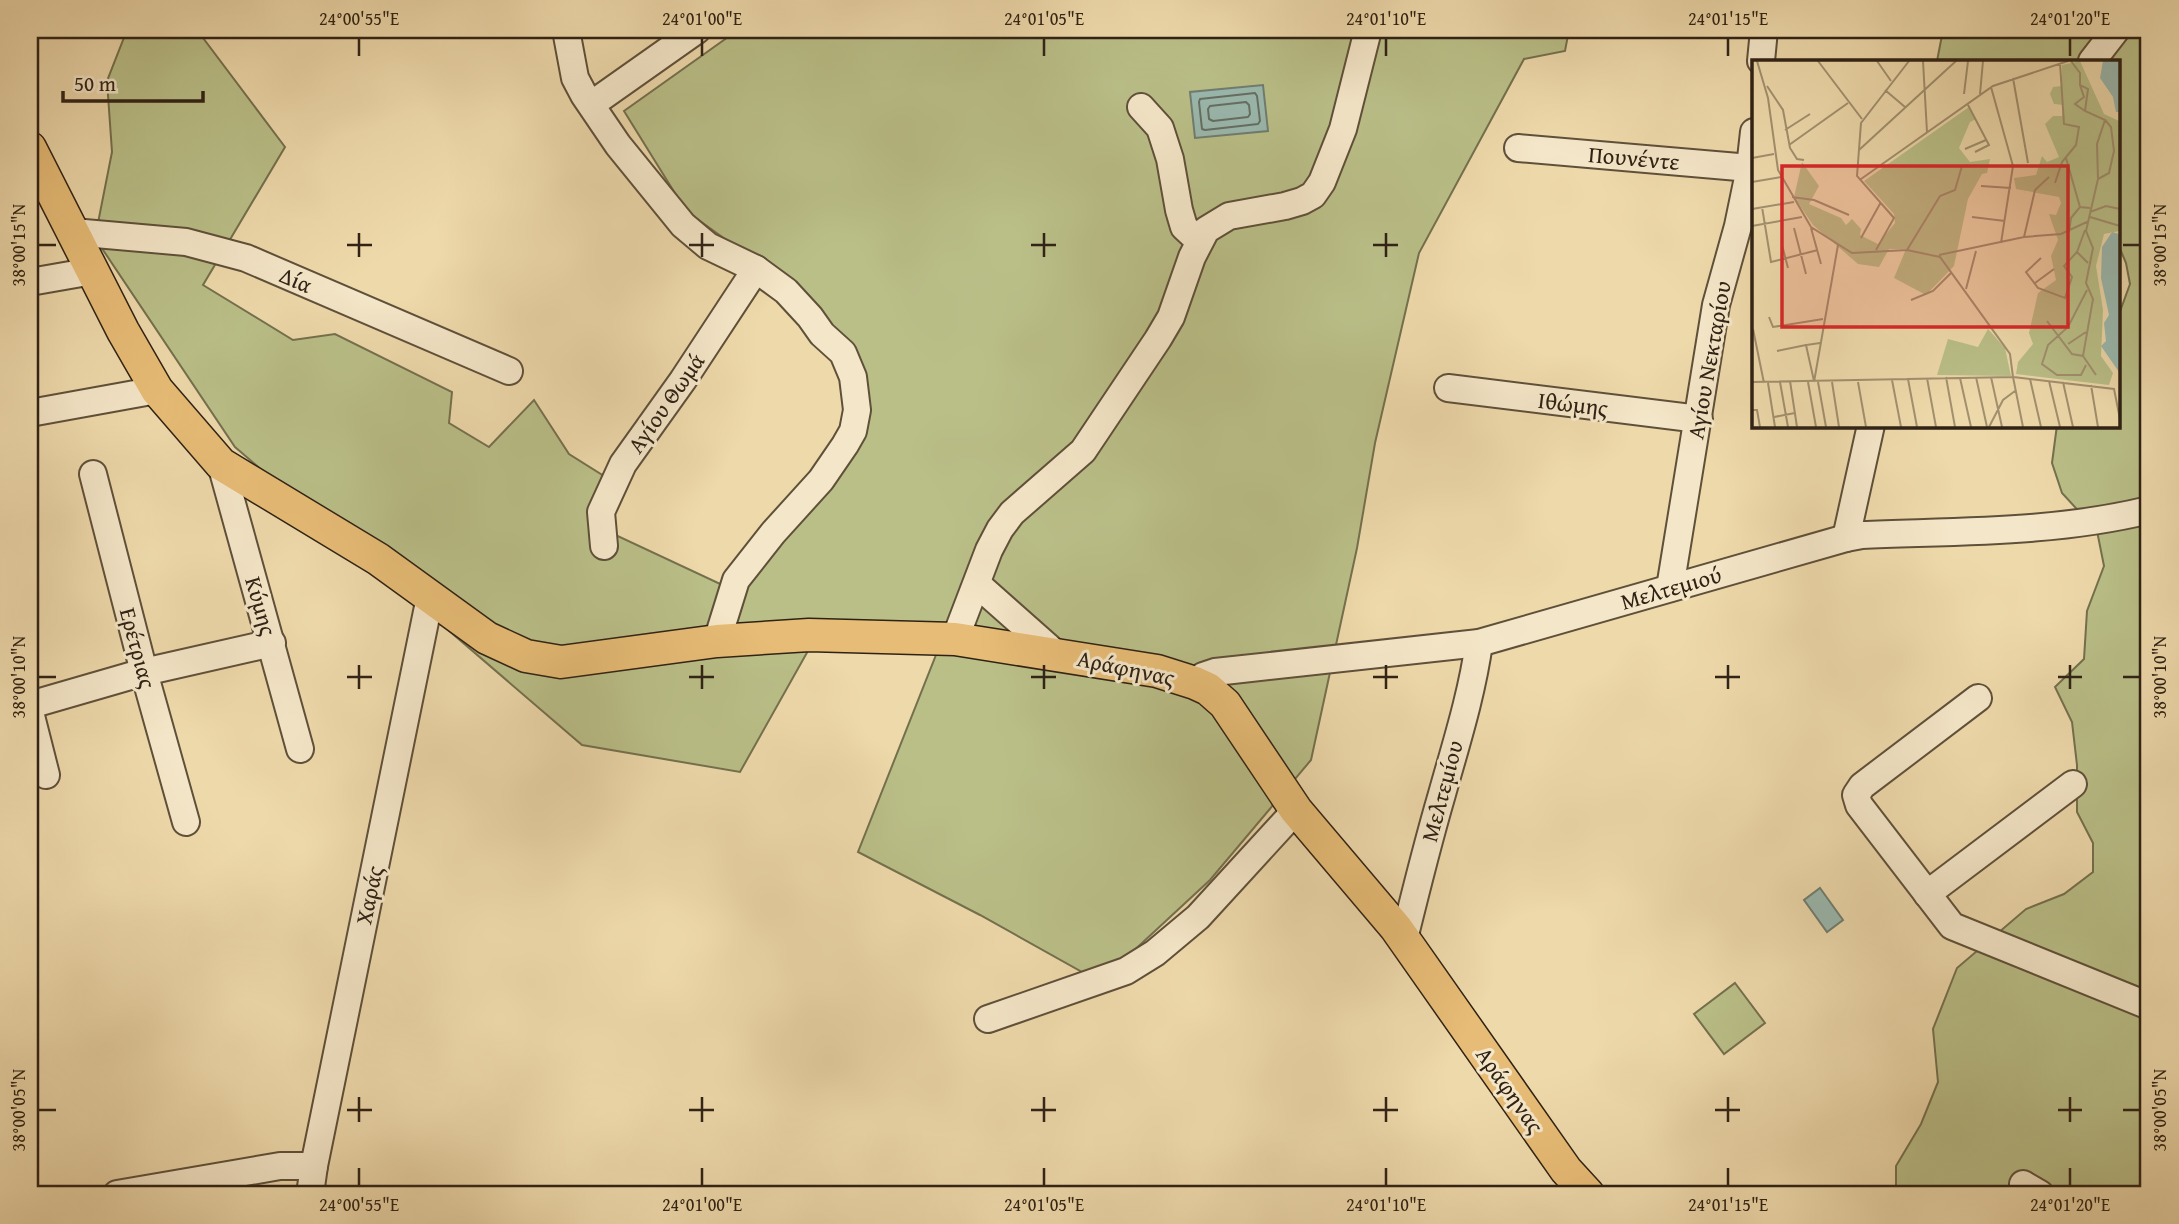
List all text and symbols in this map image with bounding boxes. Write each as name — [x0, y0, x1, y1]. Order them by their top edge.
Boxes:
text: 24°00'55"E — [319, 5, 399, 32]
text: 24°01'00"E — [662, 5, 742, 32]
text: 24°01'05"E — [1004, 5, 1084, 32]
text: 24°01'10"E — [1346, 5, 1426, 32]
text: 24°01'15"E — [1688, 5, 1768, 32]
text: 24°01'20"E — [2030, 5, 2110, 32]
scale bar — [63, 60, 203, 104]
inset map — [1752, 60, 2120, 427]
text: 50 m — [74, 68, 116, 99]
street label: Πουνέντε — [1587, 137, 1681, 178]
text: 38°00'15"N — [5, 203, 32, 286]
text: 38°00'15"N — [2146, 203, 2173, 286]
street label: Δία — [275, 258, 317, 301]
street label: Αγίου Νεκταρίου — [1678, 278, 1739, 442]
street label: Αγίου Θωμά — [619, 346, 712, 460]
street label: Ιθώμης — [1536, 383, 1610, 424]
street label: Μελτεμιού — [1616, 557, 1725, 618]
street label: Κύμης — [237, 573, 286, 639]
street label: Ερέτριας — [112, 604, 165, 692]
text: 38°00'10"N — [5, 635, 32, 718]
text: 38°00'10"N — [2146, 635, 2173, 718]
street label: Αράφηνας — [1074, 641, 1178, 694]
street label: Μελτεμίου — [1412, 736, 1471, 845]
street label: Χαράς — [346, 862, 391, 927]
street label: Αράφηνας — [1469, 1040, 1552, 1140]
text: 38°00'05"N — [5, 1068, 32, 1151]
text: 38°00'05"N — [2146, 1068, 2173, 1151]
text: 24°00'55"E — [319, 1191, 399, 1218]
text: 24°01'00"E — [662, 1191, 742, 1218]
text: 24°01'05"E — [1004, 1191, 1084, 1218]
text: 24°01'10"E — [1346, 1191, 1426, 1218]
text: 24°01'15"E — [1688, 1191, 1768, 1218]
text: 24°01'20"E — [2030, 1191, 2110, 1218]

